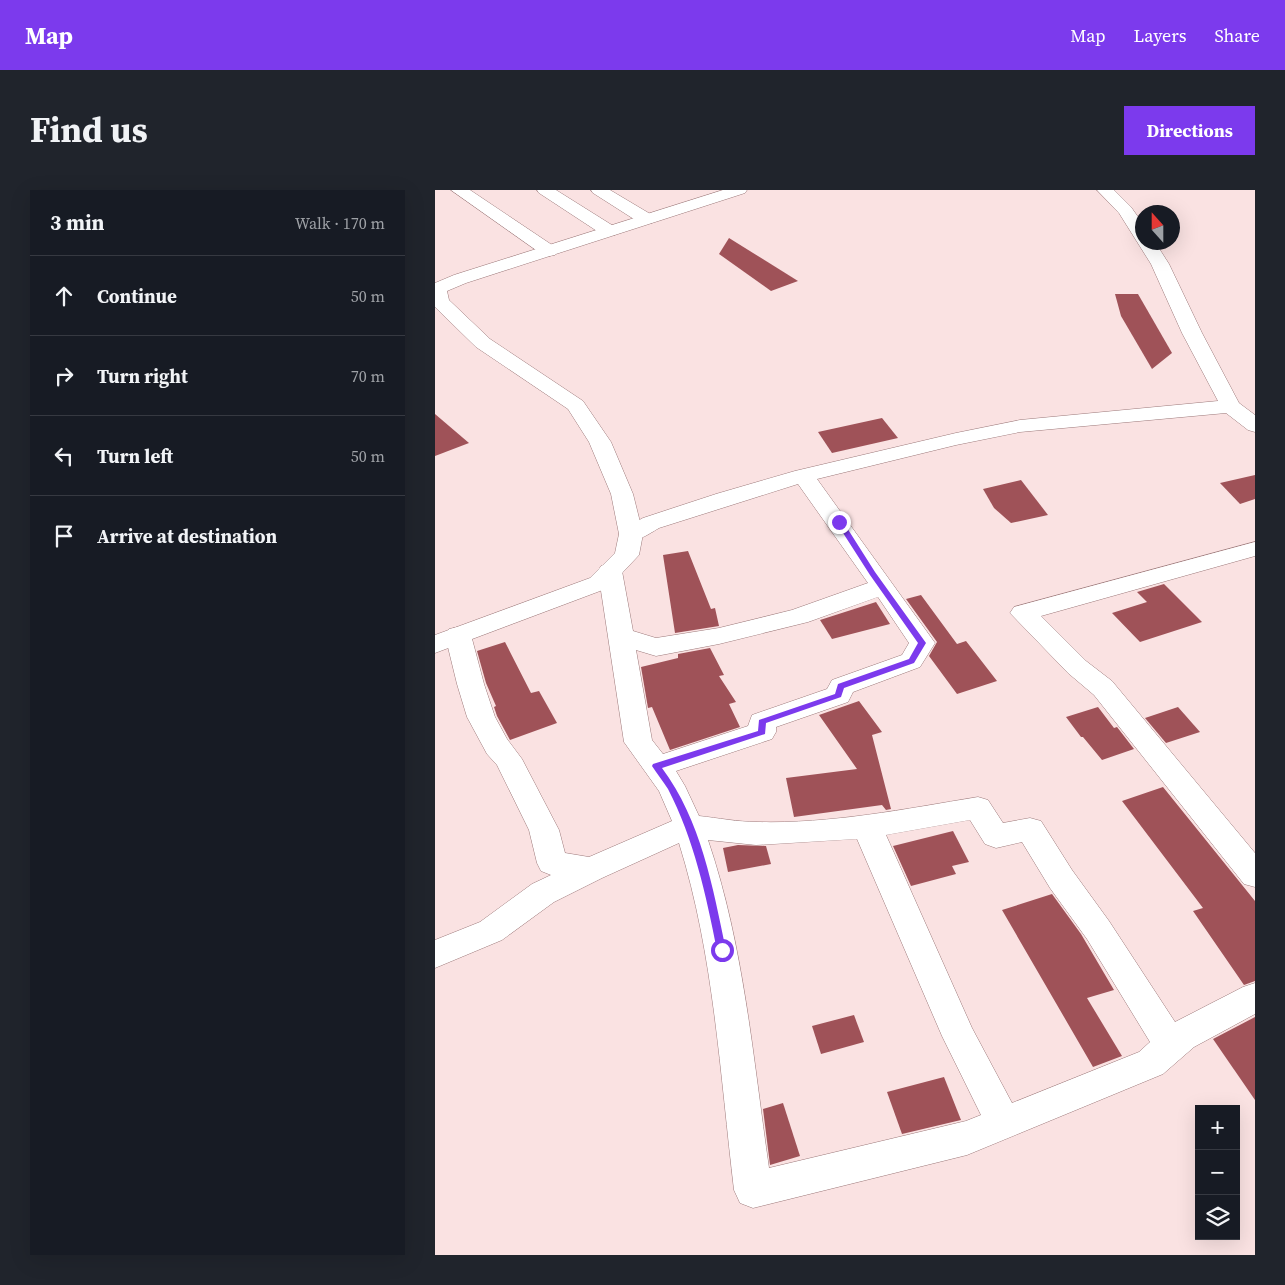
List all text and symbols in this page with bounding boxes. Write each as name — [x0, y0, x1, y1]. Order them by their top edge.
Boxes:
text: Map — [25, 19, 73, 52]
text: Map — [1070, 23, 1105, 48]
text: Layers — [1133, 23, 1186, 48]
text: Share — [1214, 23, 1260, 48]
text: Find us — [30, 106, 148, 154]
button: Directions — [1124, 106, 1255, 155]
north arrow — [1135, 205, 1180, 250]
text: 3 min — [50, 208, 105, 237]
text: Walk · 170 m — [295, 212, 385, 234]
icon: ahead — [50, 282, 78, 310]
text: Continue — [97, 283, 177, 309]
text: 50 m — [351, 285, 385, 307]
icon: right — [50, 362, 78, 390]
text: Turn right — [97, 363, 188, 389]
text: 70 m — [351, 365, 385, 387]
icon: left — [50, 442, 78, 470]
text: Turn left — [97, 443, 173, 469]
text: 50 m — [351, 445, 385, 467]
route end — [828, 511, 851, 534]
icon: arrive — [50, 522, 78, 550]
text: Arrive at destination — [97, 523, 277, 549]
route start — [711, 939, 734, 962]
map controls — [1195, 1105, 1240, 1240]
button: + — [1195, 1105, 1240, 1150]
button: − — [1195, 1150, 1240, 1195]
button: layers — [1195, 1195, 1240, 1240]

